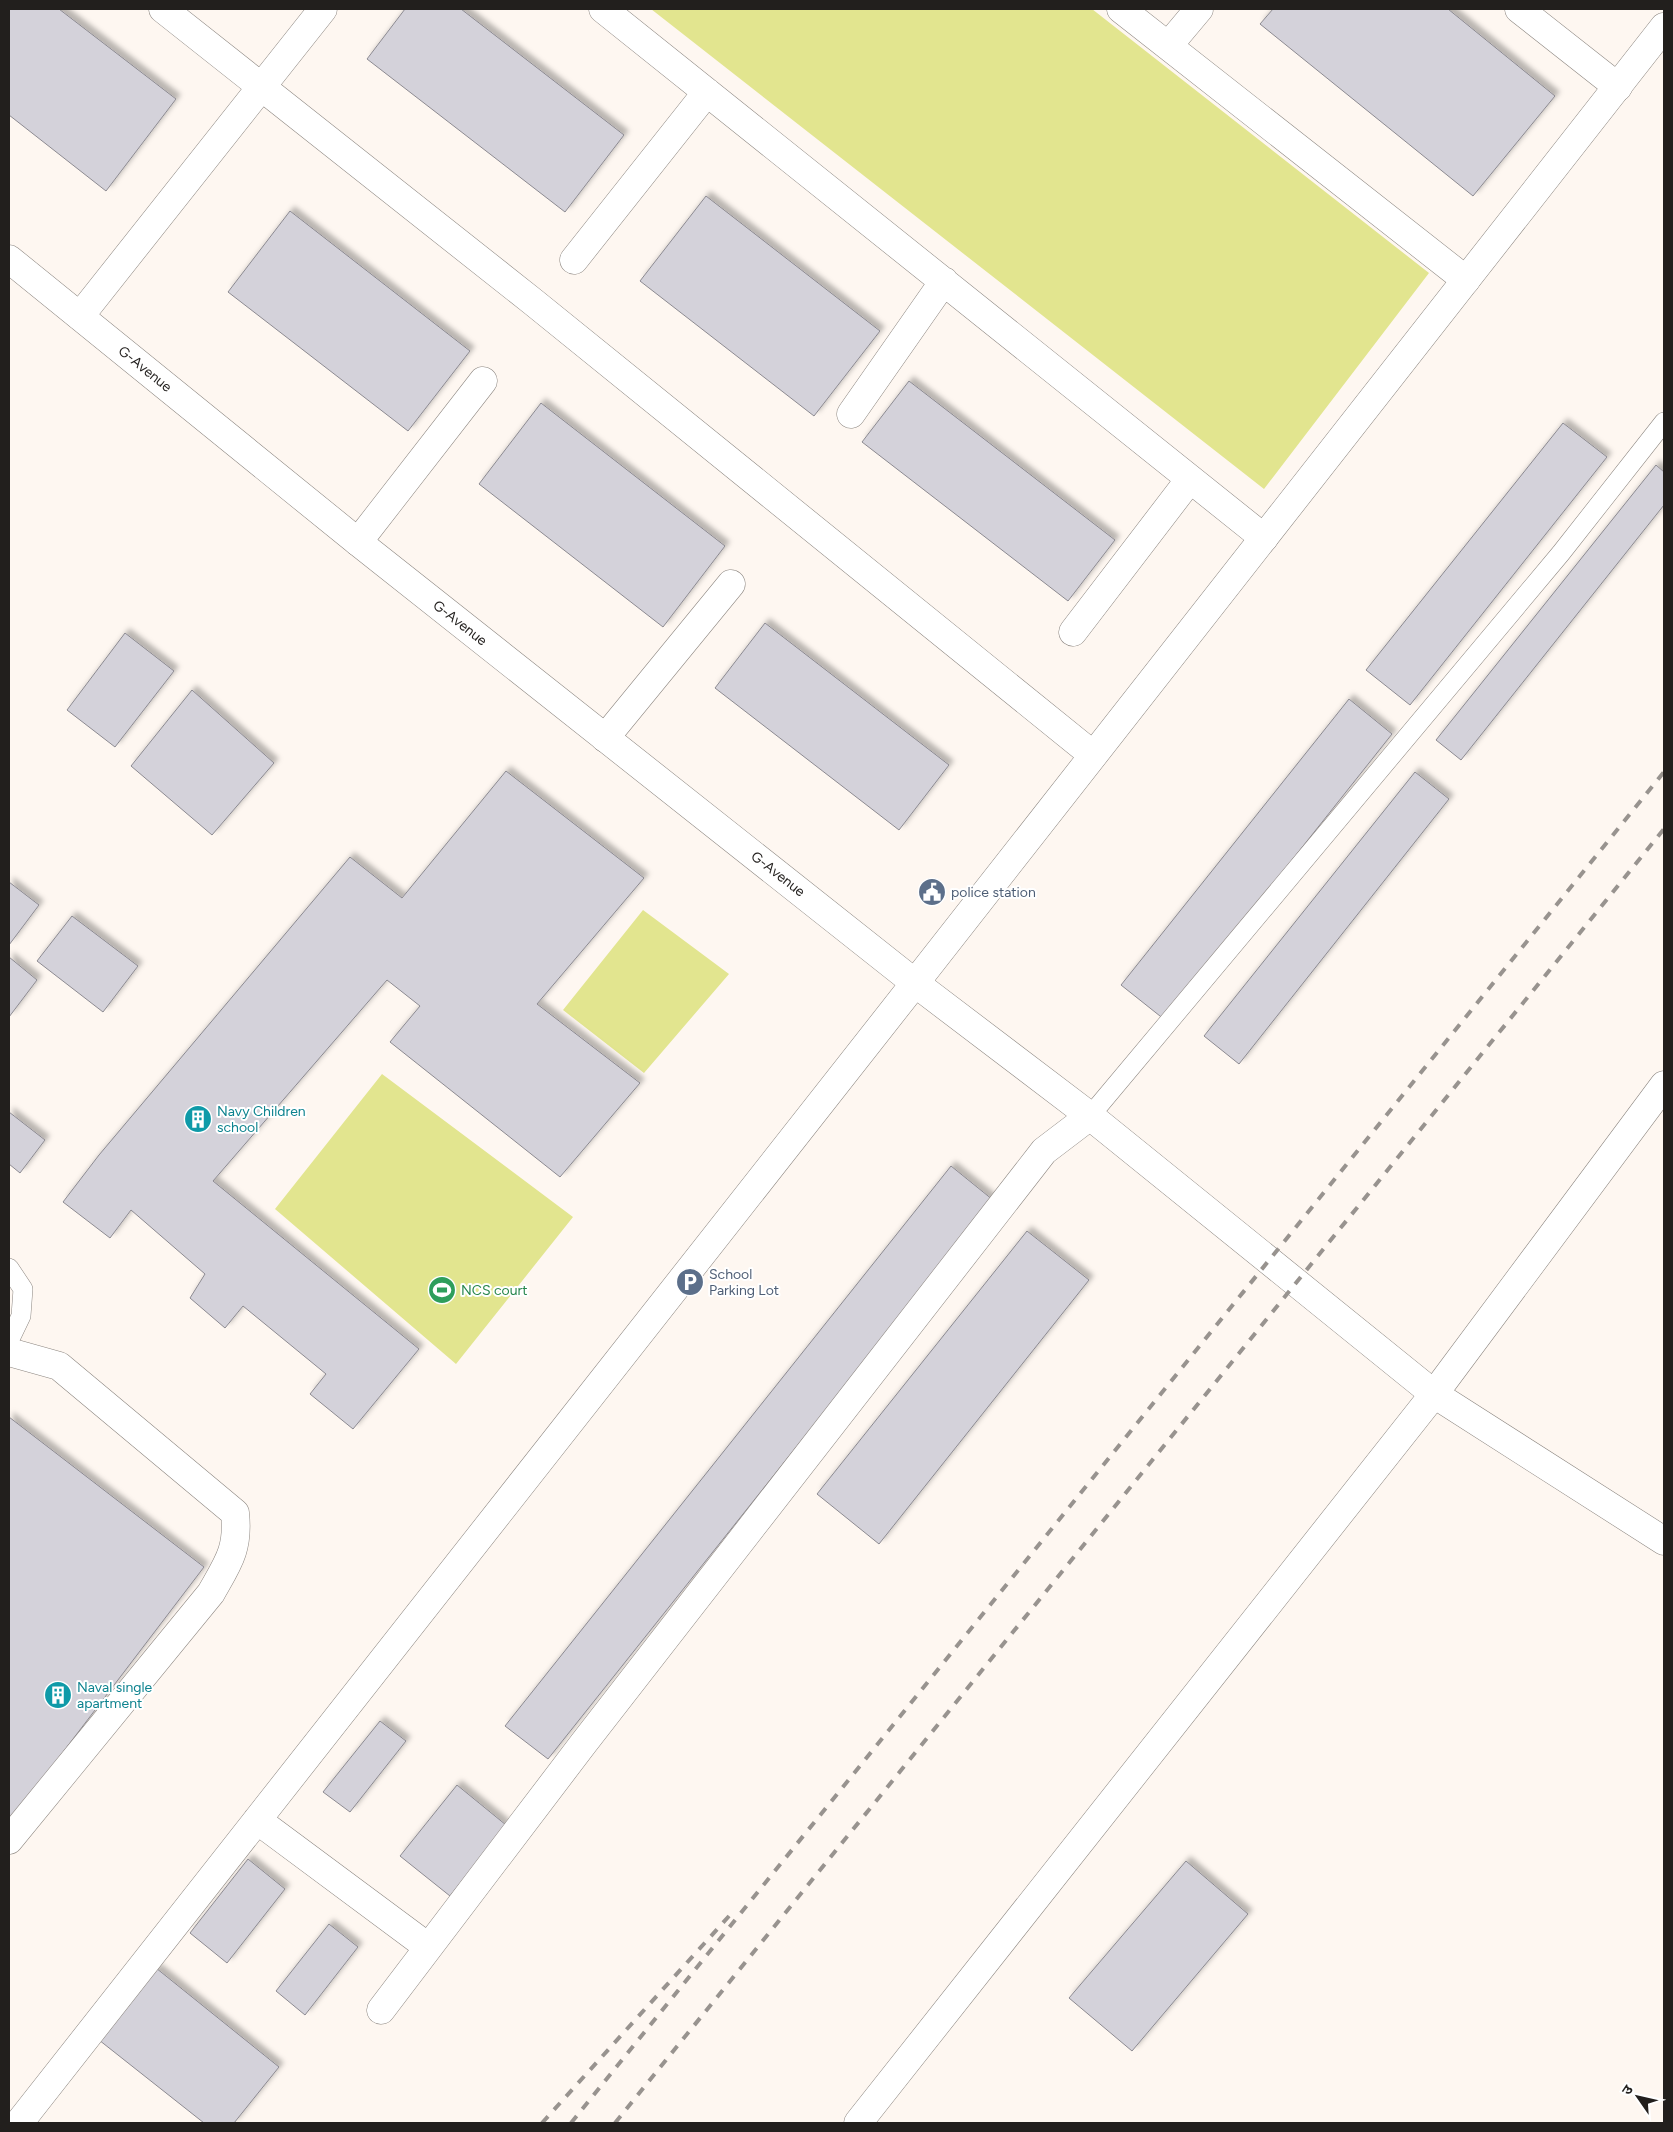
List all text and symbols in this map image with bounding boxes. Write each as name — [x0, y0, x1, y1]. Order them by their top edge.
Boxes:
street label: G-Avenue — [115, 342, 175, 396]
street label: G-Avenue — [430, 597, 491, 650]
street label: G-Avenue — [748, 848, 809, 901]
public building icon: police station — [917, 877, 947, 907]
place label: police station — [951, 884, 1036, 901]
place label: Navy Children school — [217, 1103, 306, 1136]
building icon: Navy Children school — [183, 1104, 213, 1134]
place label: School Parking Lot — [709, 1266, 779, 1299]
parking icon: School Parking Lot — [675, 1267, 705, 1297]
sports icon: NCS court — [427, 1275, 457, 1305]
place label: NCS court — [461, 1282, 528, 1299]
place label: Naval single apartment — [77, 1679, 153, 1712]
building icon: Naval single apartment — [43, 1680, 73, 1710]
north arrow — [1613, 2072, 1663, 2122]
text: उ — [1618, 2081, 1637, 2098]

